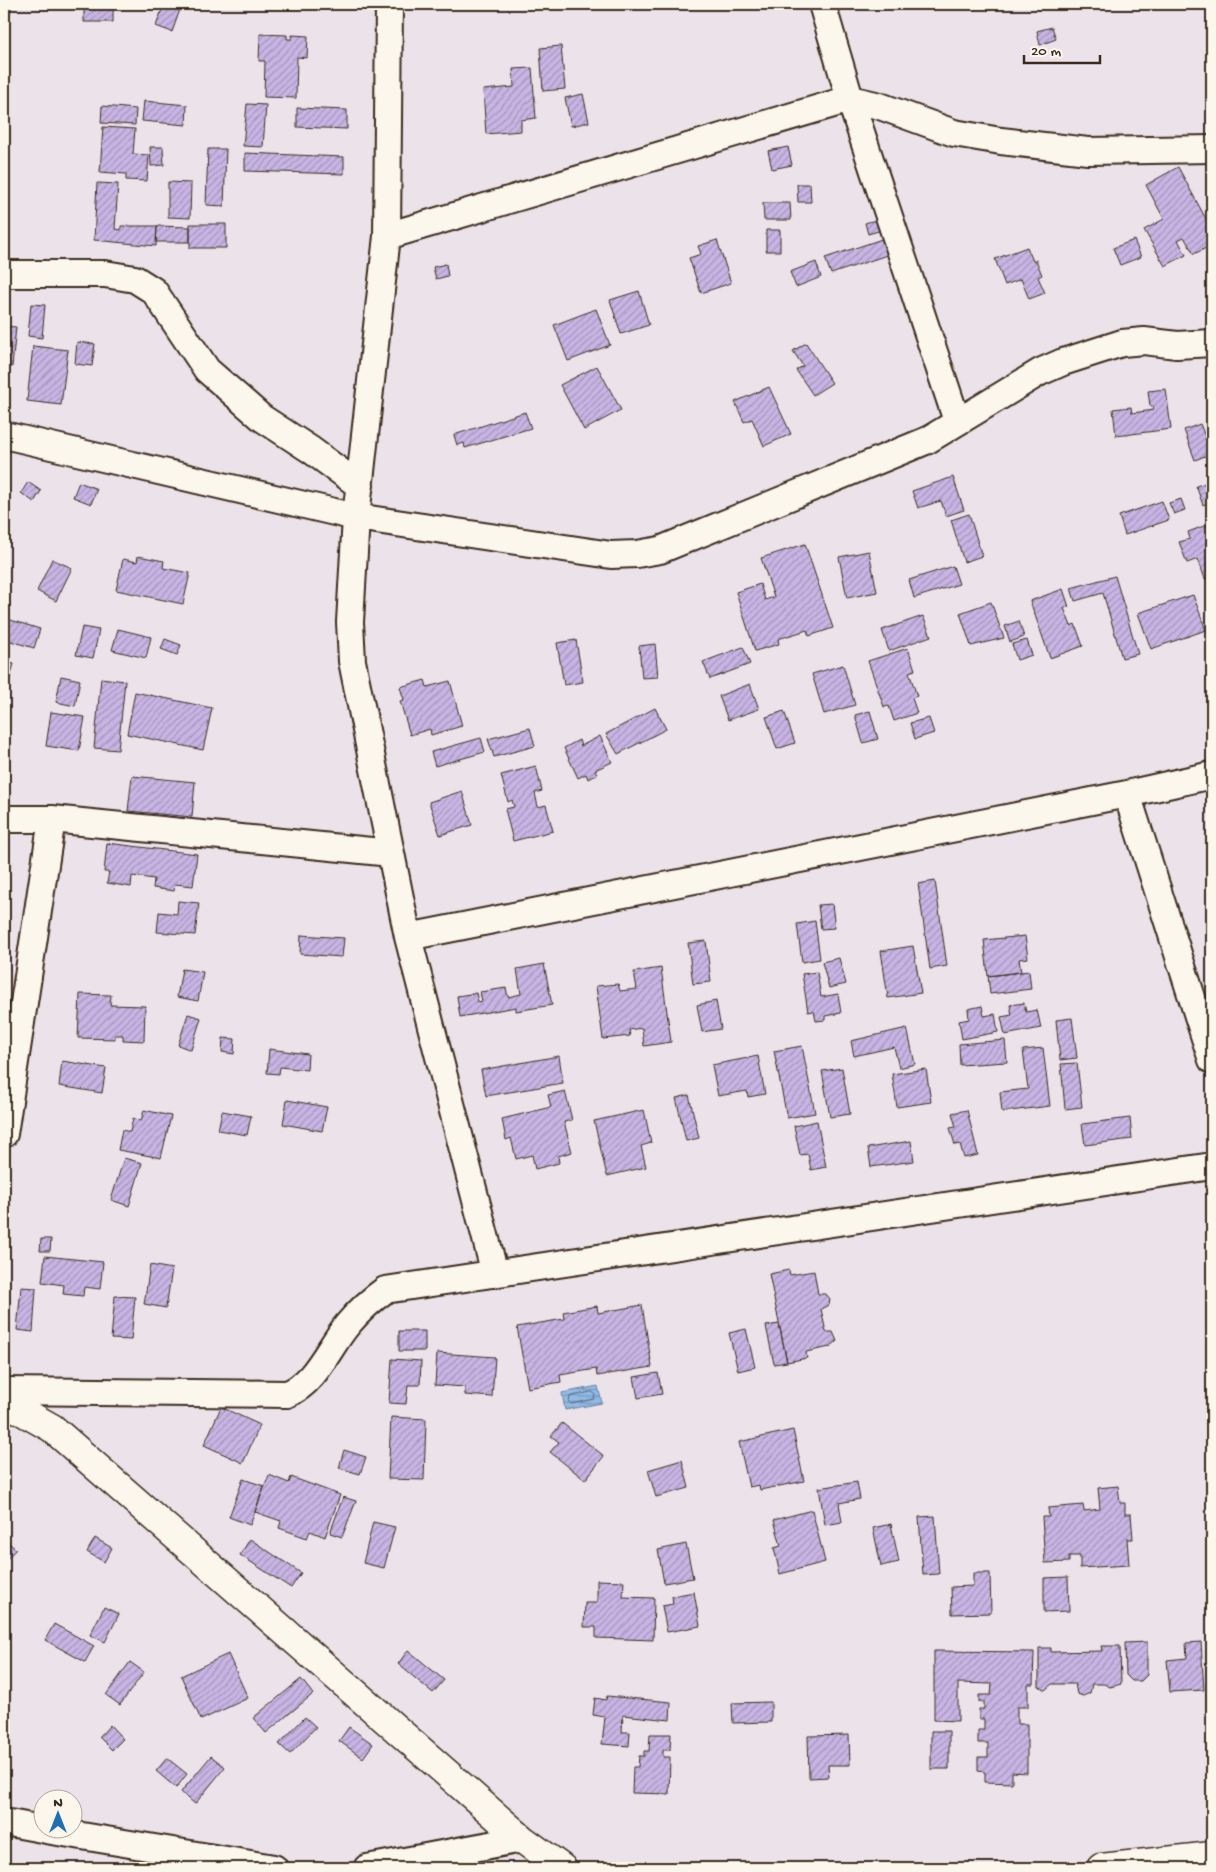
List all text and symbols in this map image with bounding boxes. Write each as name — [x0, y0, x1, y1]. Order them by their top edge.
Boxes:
scale bar — [1024, 32, 1100, 64]
text: 20 m — [1031, 43, 1061, 61]
north arrow — [32, 1790, 82, 1840]
text: N — [53, 1795, 63, 1812]

